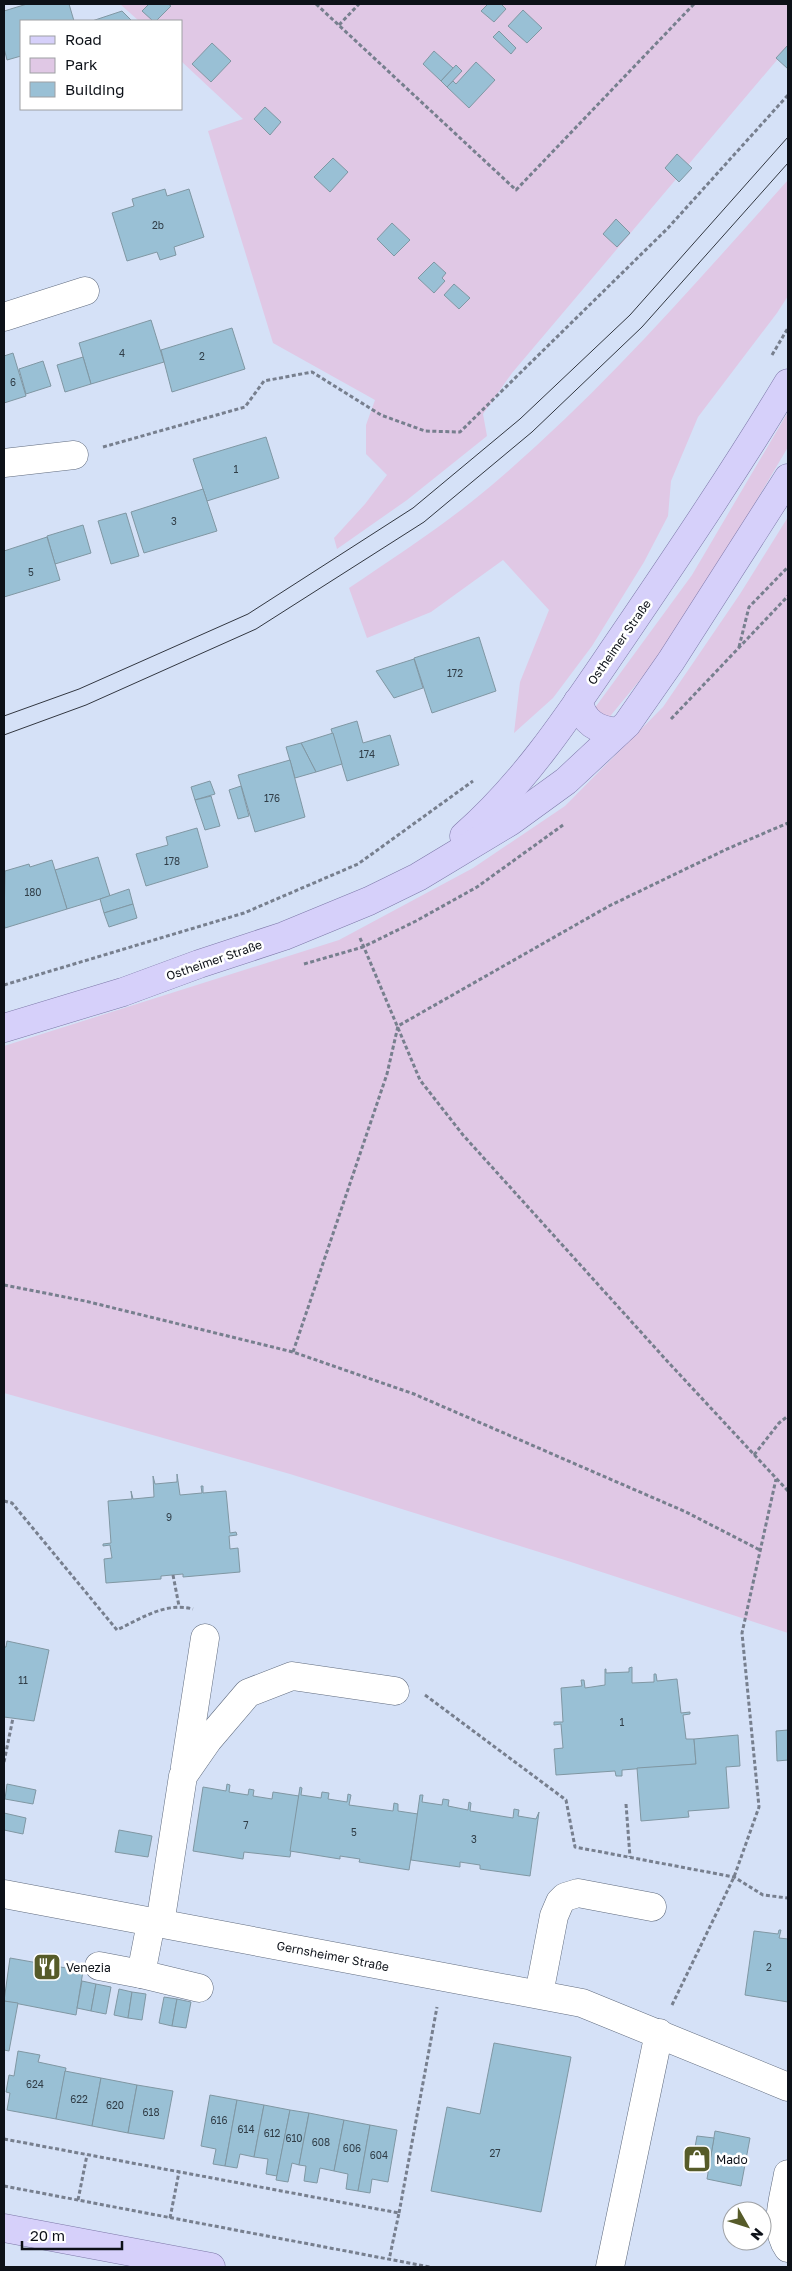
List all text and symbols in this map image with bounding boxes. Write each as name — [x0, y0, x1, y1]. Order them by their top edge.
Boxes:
legend — [20, 20, 182, 110]
text: Road — [65, 30, 102, 48]
text: Park — [65, 55, 98, 73]
text: Building — [65, 80, 125, 98]
house number: 2b — [152, 219, 164, 231]
house number: 4 — [119, 347, 125, 359]
house number: 2 — [199, 350, 205, 362]
house number: 6 — [10, 376, 16, 388]
house number: 1 — [234, 463, 239, 475]
house number: 3 — [171, 515, 177, 527]
house number: 5 — [28, 566, 34, 578]
street label: Ostheimer Straße — [584, 597, 654, 687]
house number: 172 — [447, 667, 463, 679]
house number: 174 — [359, 748, 375, 760]
house number: 176 — [264, 792, 280, 804]
house number: 178 — [164, 855, 180, 867]
house number: 180 — [24, 886, 42, 898]
street label: Ostheimer Straße — [164, 937, 264, 983]
house number: 9 — [166, 1511, 172, 1523]
house number: 11 — [18, 1674, 28, 1686]
house number: 1 — [620, 1716, 625, 1728]
house number: 7 — [243, 1819, 249, 1831]
house number: 5 — [351, 1826, 357, 1838]
house number: 3 — [471, 1833, 477, 1845]
street label: Gernsheimer Straße — [276, 1938, 390, 1974]
restaurant icon: Venezia — [32, 1952, 62, 1982]
place label: Venezia — [66, 1960, 111, 1975]
house number: 2 — [766, 1961, 772, 1973]
house number: 624 — [26, 2078, 44, 2090]
house number: 622 — [70, 2093, 88, 2105]
house number: 620 — [106, 2099, 124, 2111]
house number: 618 — [143, 2106, 160, 2118]
house number: 616 — [211, 2114, 227, 2126]
house number: 614 — [238, 2123, 255, 2135]
house number: 612 — [264, 2127, 281, 2139]
house number: 610 — [285, 2132, 303, 2144]
house number: 608 — [312, 2136, 330, 2148]
house number: 606 — [343, 2142, 361, 2154]
shop icon: Mado — [682, 2144, 712, 2174]
house number: 27 — [489, 2147, 501, 2159]
house number: 604 — [370, 2149, 388, 2161]
place label: Mado — [716, 2152, 748, 2167]
north arrow — [722, 2201, 772, 2251]
scale bar — [22, 2218, 122, 2250]
text: N — [748, 2225, 767, 2244]
text: 20 m — [30, 2226, 65, 2244]

